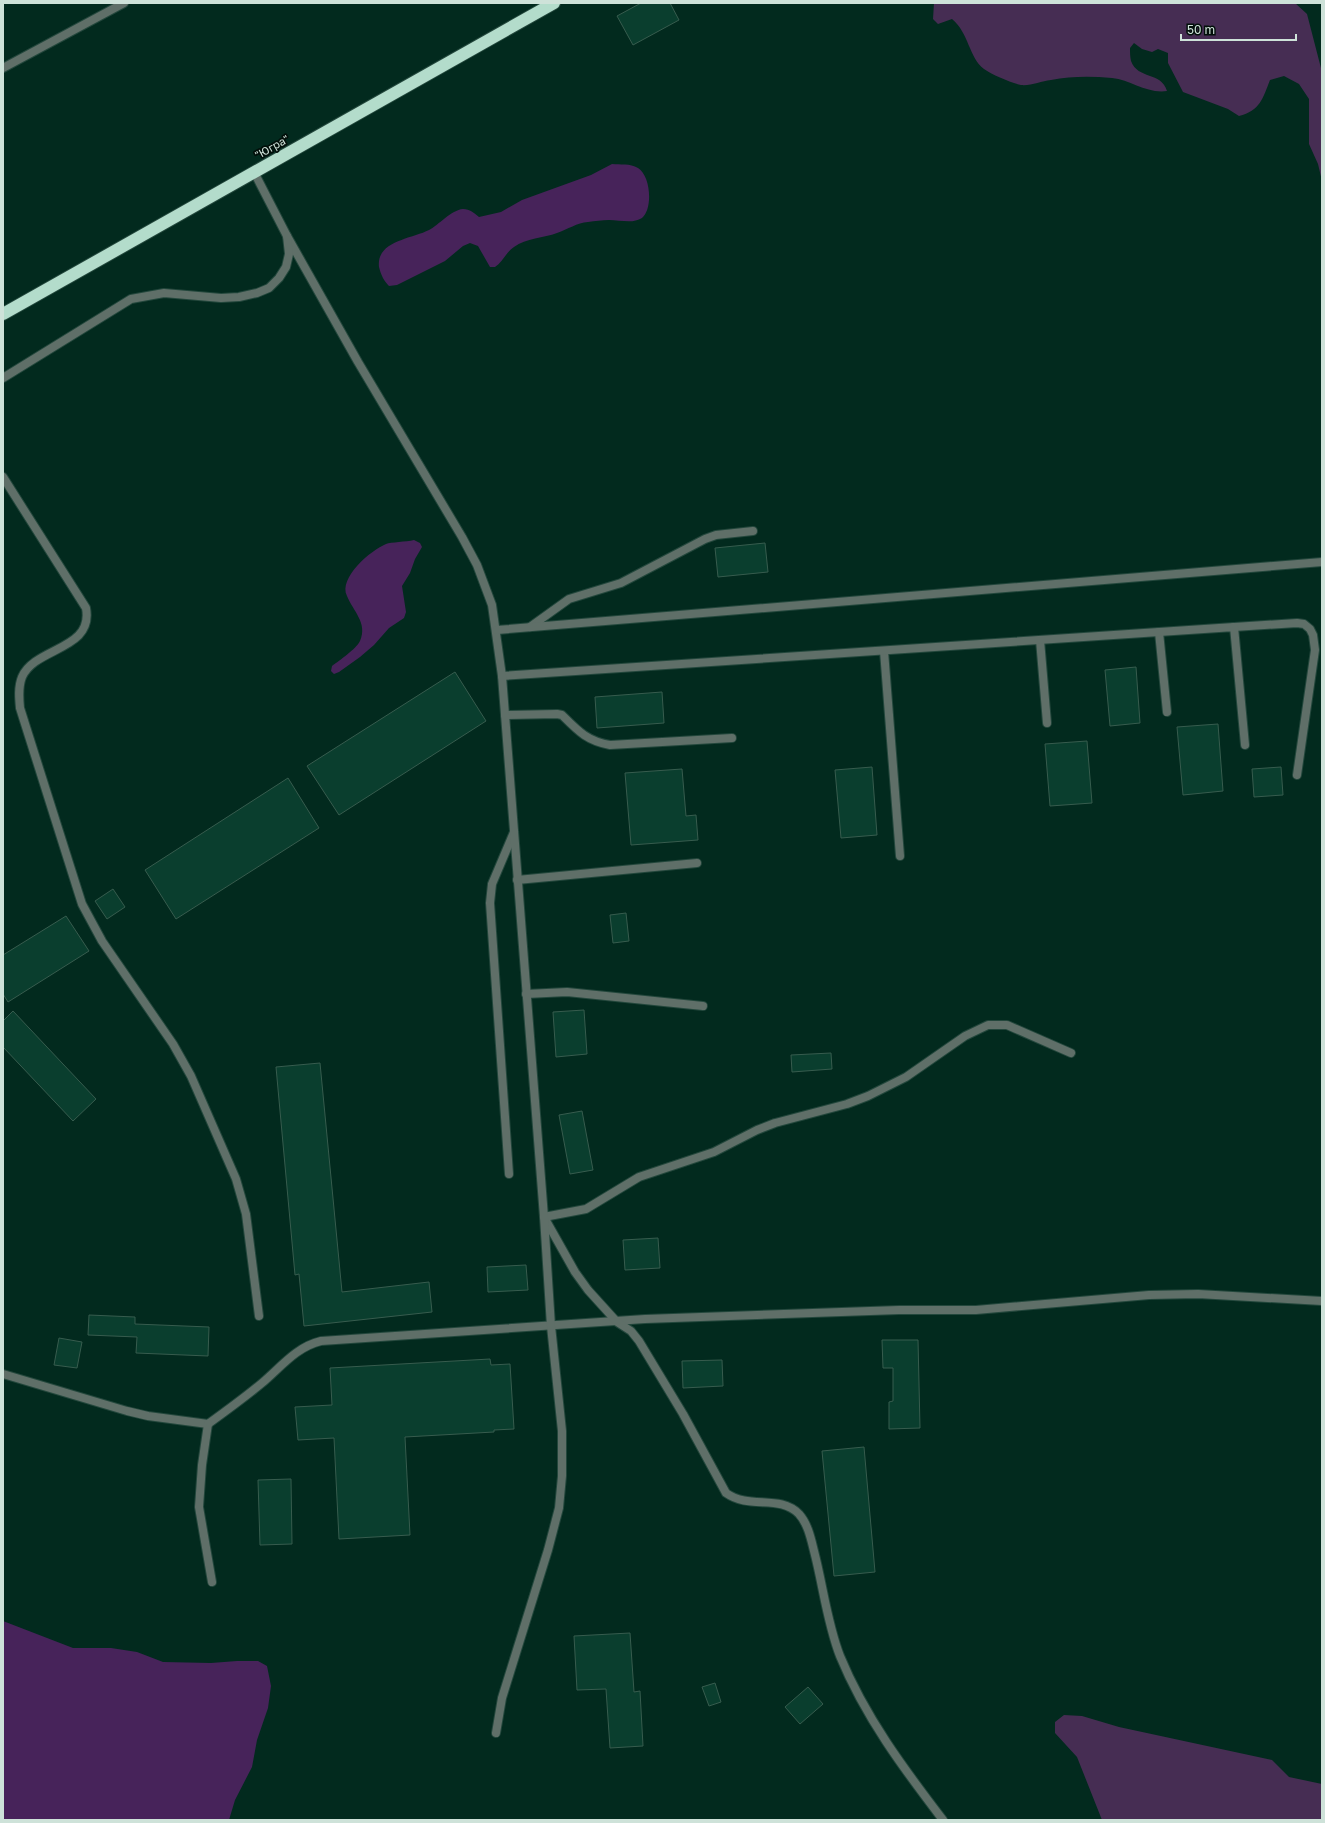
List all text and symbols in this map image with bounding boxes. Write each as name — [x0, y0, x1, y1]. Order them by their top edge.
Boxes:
scale bar — [1181, 16, 1296, 42]
text: 50 m — [1187, 22, 1215, 37]
street label: "Югра" — [252, 132, 291, 161]

